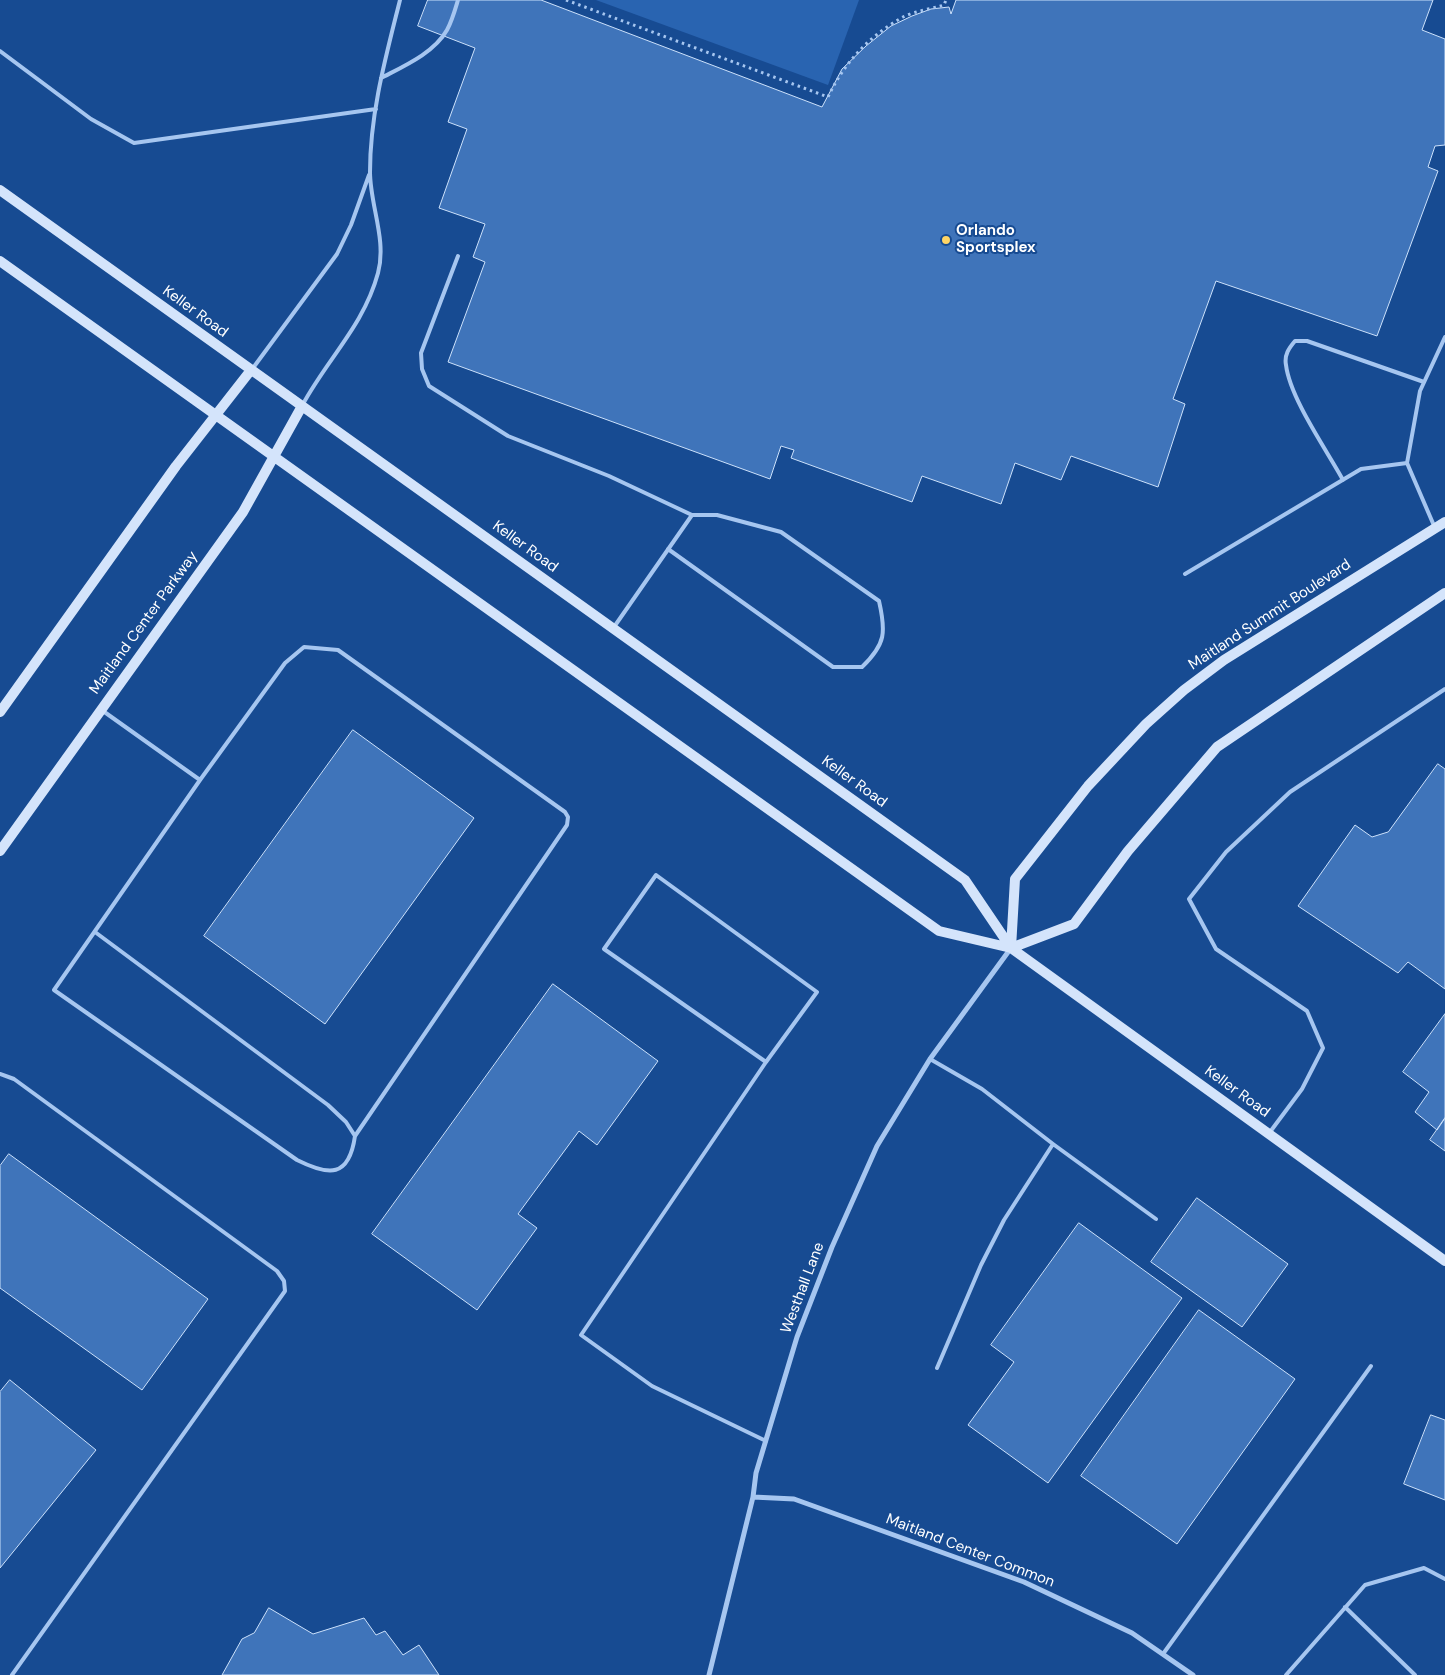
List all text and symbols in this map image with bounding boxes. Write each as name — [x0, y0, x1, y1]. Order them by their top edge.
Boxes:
place label: Orlando Sportsplex — [956, 222, 1036, 257]
marker: Orlando Sportsplex — [940, 234, 952, 246]
street label: Keller Road — [159, 282, 231, 342]
street label: Keller Road — [489, 517, 561, 577]
street label: Maitland Center Parkway — [86, 548, 202, 698]
street label: Maitland Summit Boulevard — [1186, 556, 1354, 674]
street label: Keller Road — [818, 752, 890, 812]
street label: Keller Road — [1201, 1062, 1273, 1122]
street label: Westhall Lane — [777, 1240, 829, 1336]
street label: Maitland Center Common — [883, 1510, 1057, 1592]

